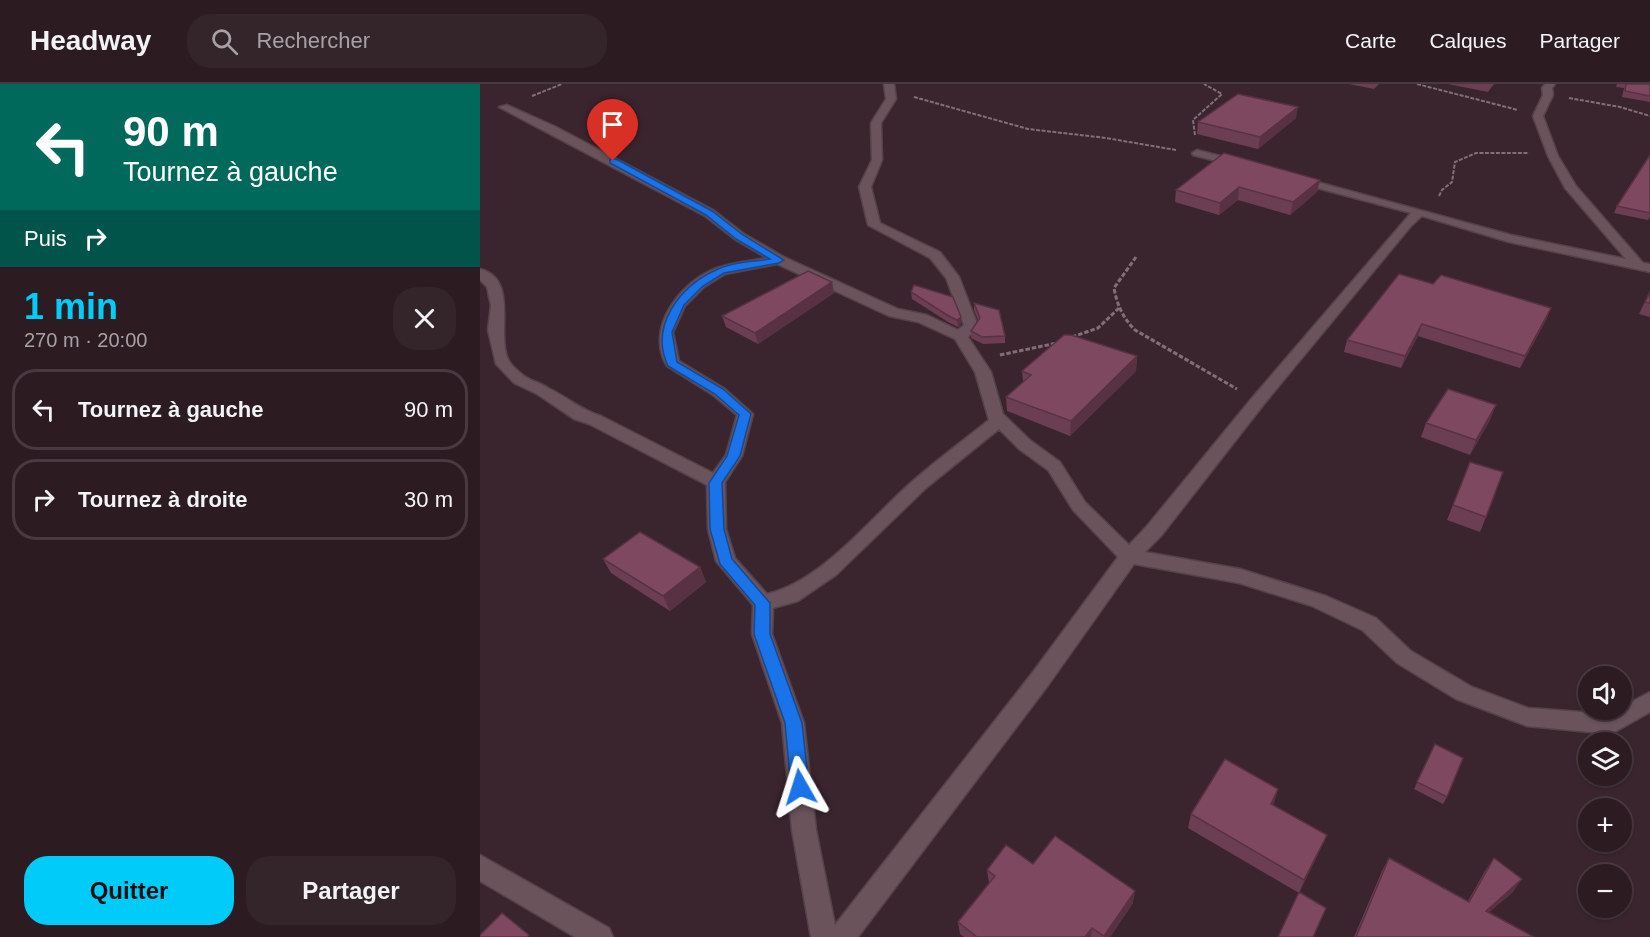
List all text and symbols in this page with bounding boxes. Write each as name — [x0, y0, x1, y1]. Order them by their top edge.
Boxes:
search box — [187, 14, 607, 68]
text: Headway — [30, 25, 151, 56]
icon: search — [208, 25, 241, 58]
text: Rechercher — [256, 28, 370, 53]
text: Carte — [1345, 29, 1396, 52]
text: Calques — [1429, 29, 1506, 52]
text: Partager — [1539, 29, 1620, 52]
pin — [587, 99, 638, 161]
icon: left — [24, 108, 102, 186]
text: 90 m — [123, 108, 219, 155]
icon: arrive — [596, 108, 629, 141]
text: Tournez à gauche — [123, 157, 338, 187]
icon: right — [79, 222, 112, 255]
text: Puis — [24, 226, 67, 251]
text: 1 min — [24, 286, 118, 327]
button: close — [393, 287, 456, 350]
text: 270 m · 20:00 — [24, 329, 147, 351]
icon: left — [27, 393, 60, 426]
text: Tournez à gauche — [78, 397, 263, 422]
text: 90 m — [404, 397, 453, 422]
icon: right — [27, 483, 60, 516]
text: Tournez à droite — [78, 487, 248, 512]
text: 30 m — [404, 487, 453, 512]
map controls — [1578, 666, 1632, 918]
button: sound — [1578, 666, 1632, 720]
button: layers — [1578, 732, 1632, 786]
position arrow — [768, 755, 832, 819]
button: + — [1578, 798, 1632, 852]
button: Quitter — [24, 856, 234, 925]
button: Partager — [246, 856, 456, 925]
button: − — [1578, 864, 1632, 918]

